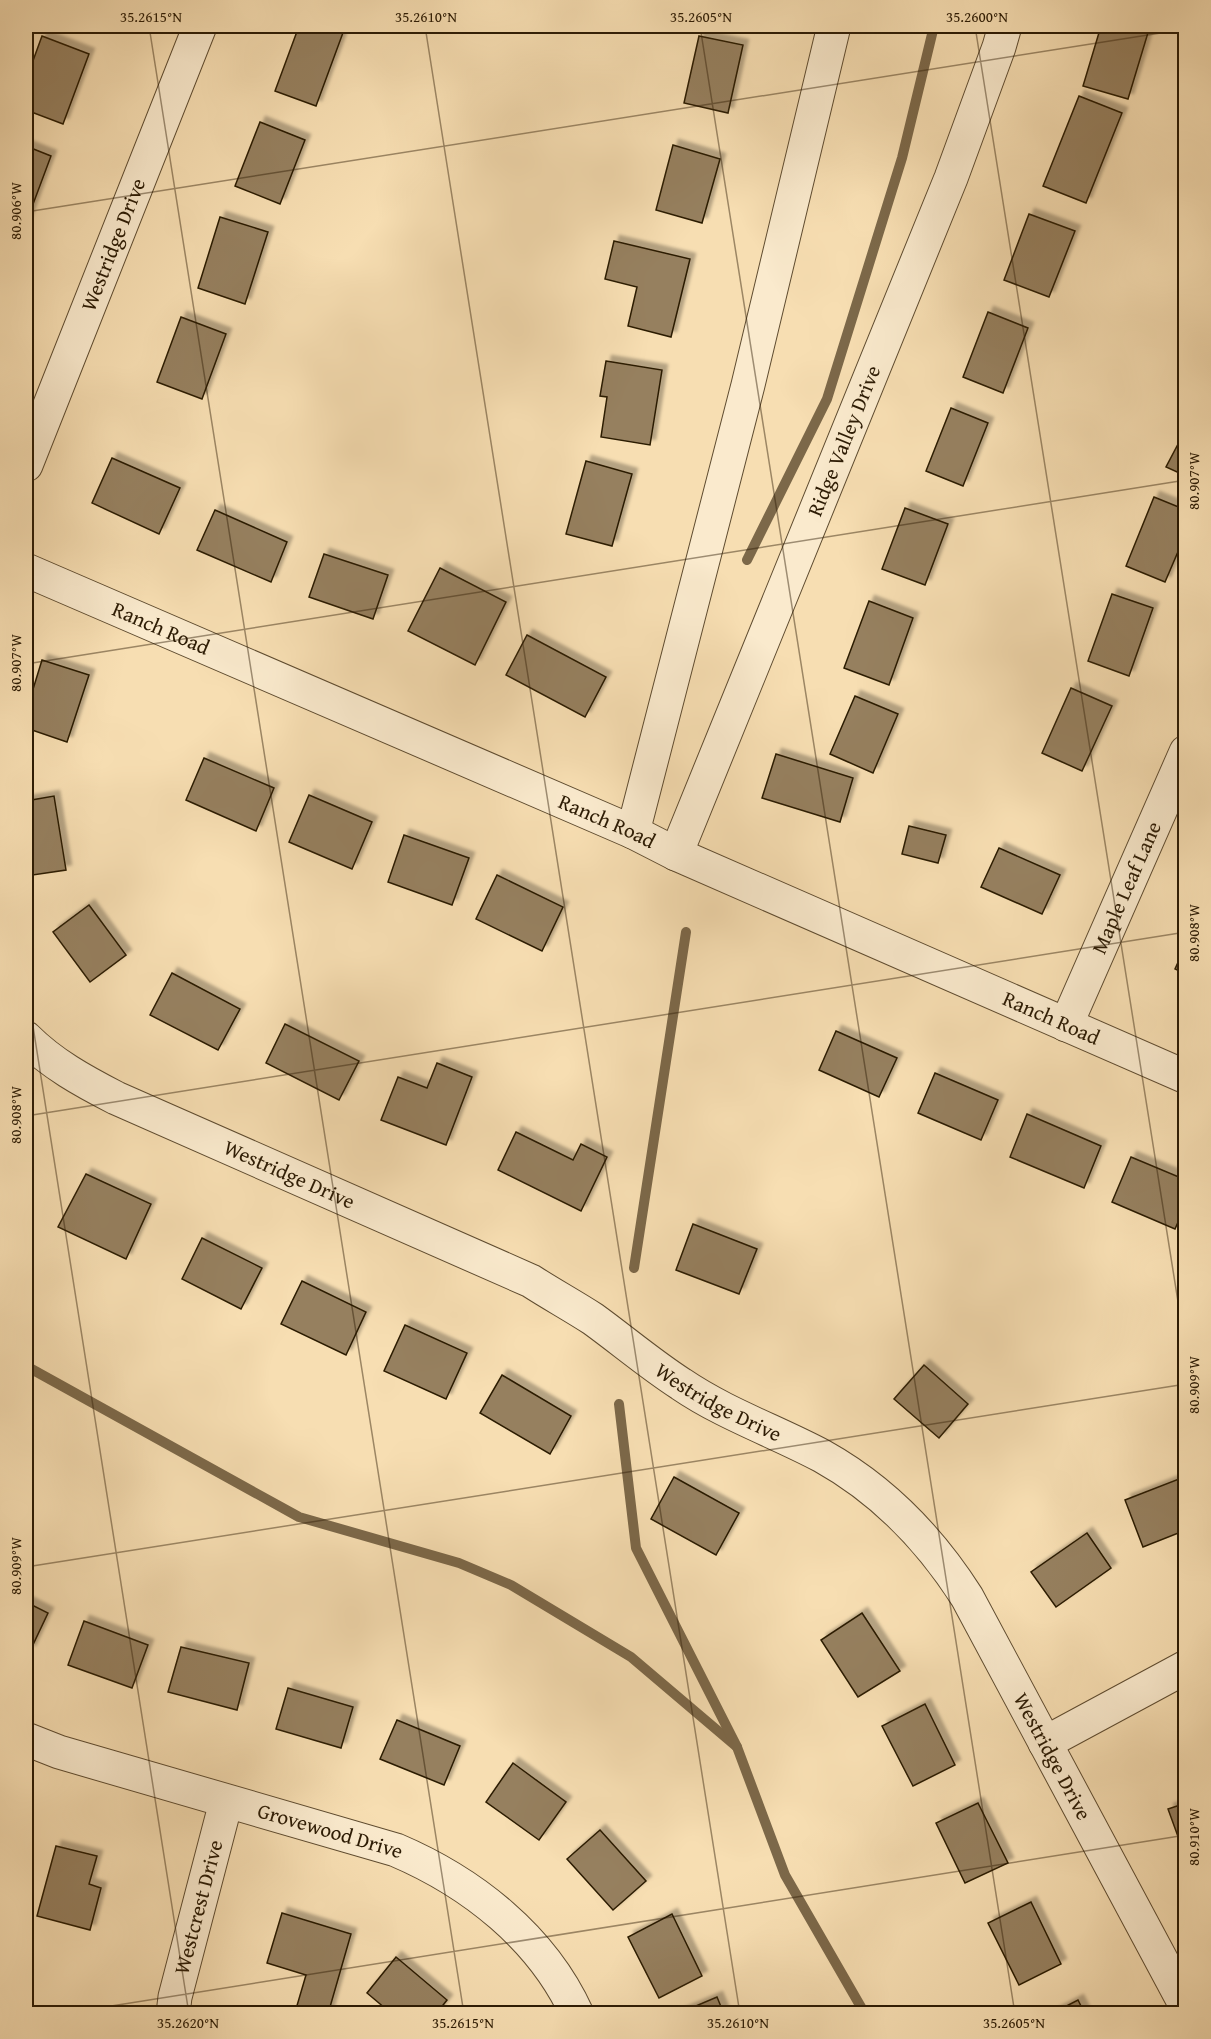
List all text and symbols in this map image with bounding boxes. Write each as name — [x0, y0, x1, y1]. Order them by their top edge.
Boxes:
text: 35.2615°N — [120, 6, 182, 27]
text: 35.2610°N — [395, 6, 457, 27]
text: 35.2605°N — [670, 6, 732, 27]
text: 35.2600°N — [946, 6, 1008, 27]
street label: Westridge Drive — [73, 173, 153, 316]
text: 80.906°W — [5, 182, 26, 240]
street label: Ridge Valley Drive — [799, 360, 888, 521]
text: 80.907°W — [1183, 452, 1204, 510]
street label: Ranch Road — [108, 593, 215, 663]
text: 80.907°W — [5, 634, 26, 692]
street label: Ranch Road — [554, 786, 662, 856]
street label: Maple Leaf Lane — [1083, 816, 1169, 959]
text: 80.908°W — [1183, 904, 1204, 962]
street label: Ranch Road — [998, 983, 1106, 1053]
text: 80.908°W — [5, 1086, 26, 1144]
street label: Westridge Drive — [219, 1131, 360, 1217]
street label: Westridge Drive — [649, 1355, 787, 1449]
text: 80.909°W — [1183, 1356, 1204, 1414]
text: 80.909°W — [5, 1537, 26, 1595]
street label: Westridge Drive — [1006, 1687, 1100, 1826]
street label: Grovewood Drive — [254, 1795, 408, 1866]
text: 80.910°W — [1183, 1808, 1204, 1866]
street label: Westcrest Drive — [166, 1836, 230, 1978]
text: 35.2620°N — [157, 2012, 219, 2033]
text: 35.2615°N — [432, 2012, 494, 2033]
text: 35.2610°N — [707, 2012, 769, 2033]
text: 35.2605°N — [983, 2012, 1045, 2033]

